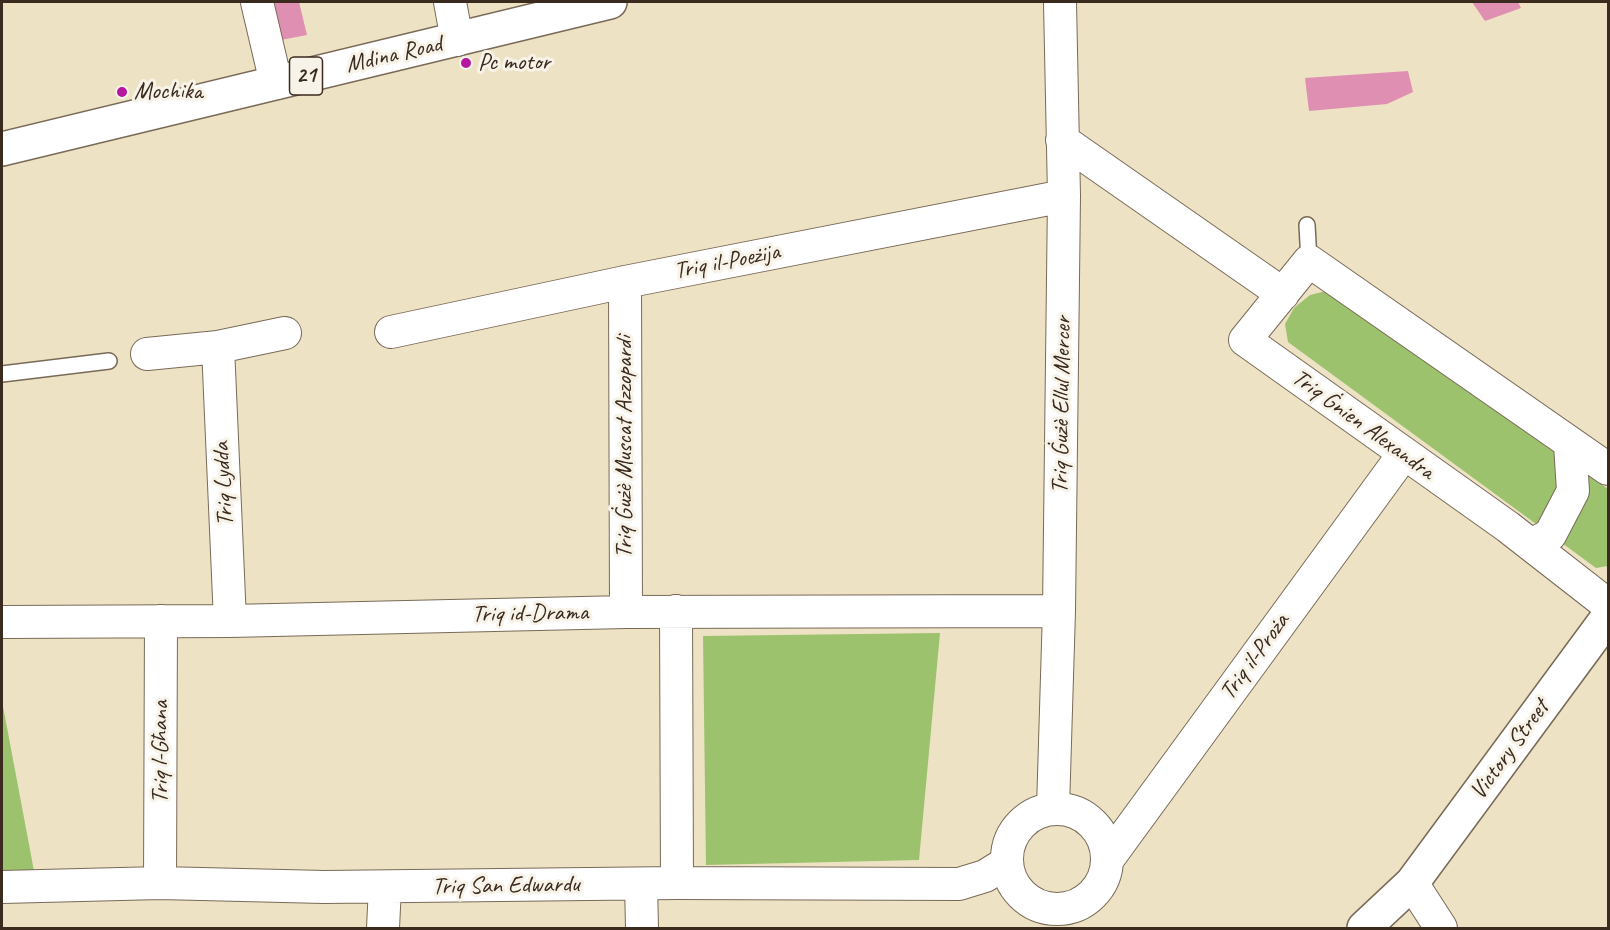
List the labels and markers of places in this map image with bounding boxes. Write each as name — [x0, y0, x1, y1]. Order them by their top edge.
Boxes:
place label: Pc motor — [478, 49, 550, 77]
marker: Pc motor — [459, 56, 473, 70]
place label: Mochika — [134, 78, 202, 106]
marker: Mochika — [115, 85, 129, 99]

